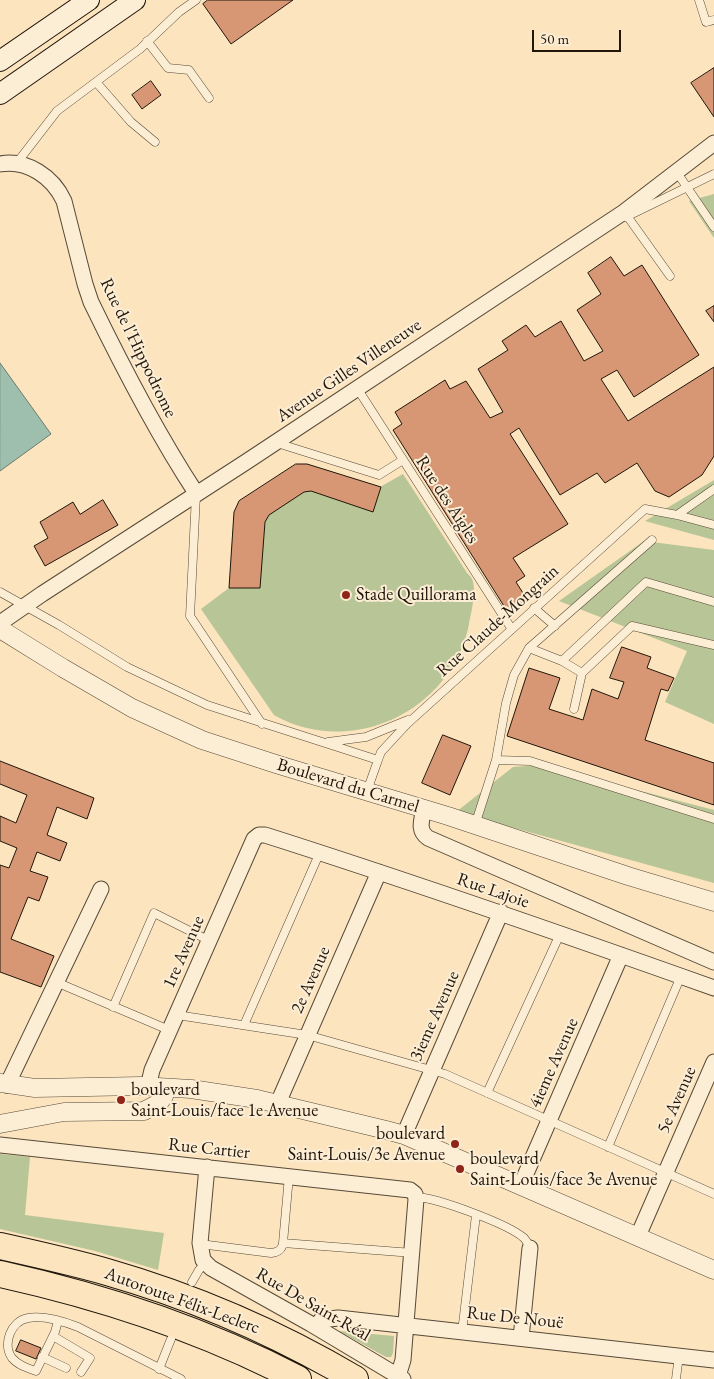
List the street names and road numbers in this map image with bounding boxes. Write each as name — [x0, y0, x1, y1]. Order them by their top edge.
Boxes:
street label: Rue de l'Hippodrome — [95, 275, 181, 421]
street label: Avenue Gilles Villeneuve — [272, 314, 426, 428]
street label: Rue des Aigles — [411, 452, 483, 548]
street label: Rue Claude-Mongrain — [432, 560, 564, 682]
street label: Boulevard du Carmel — [274, 754, 422, 818]
street label: Rue Lajoie — [454, 869, 532, 913]
street label: 1re Avenue — [158, 912, 210, 992]
street label: 2e Avenue — [287, 943, 335, 1017]
street label: 3ieme Avenue — [406, 968, 464, 1064]
street label: 4ieme Avenue — [525, 1015, 583, 1111]
street label: 5e Avenue — [653, 1063, 701, 1137]
street label: Rue Cartier — [167, 1134, 251, 1164]
street label: Autoroute Félix-Leclerc — [101, 1263, 263, 1339]
street label: Rue De Saint-Réal — [252, 1264, 374, 1346]
street label: Rue De Nouë — [466, 1302, 564, 1334]

